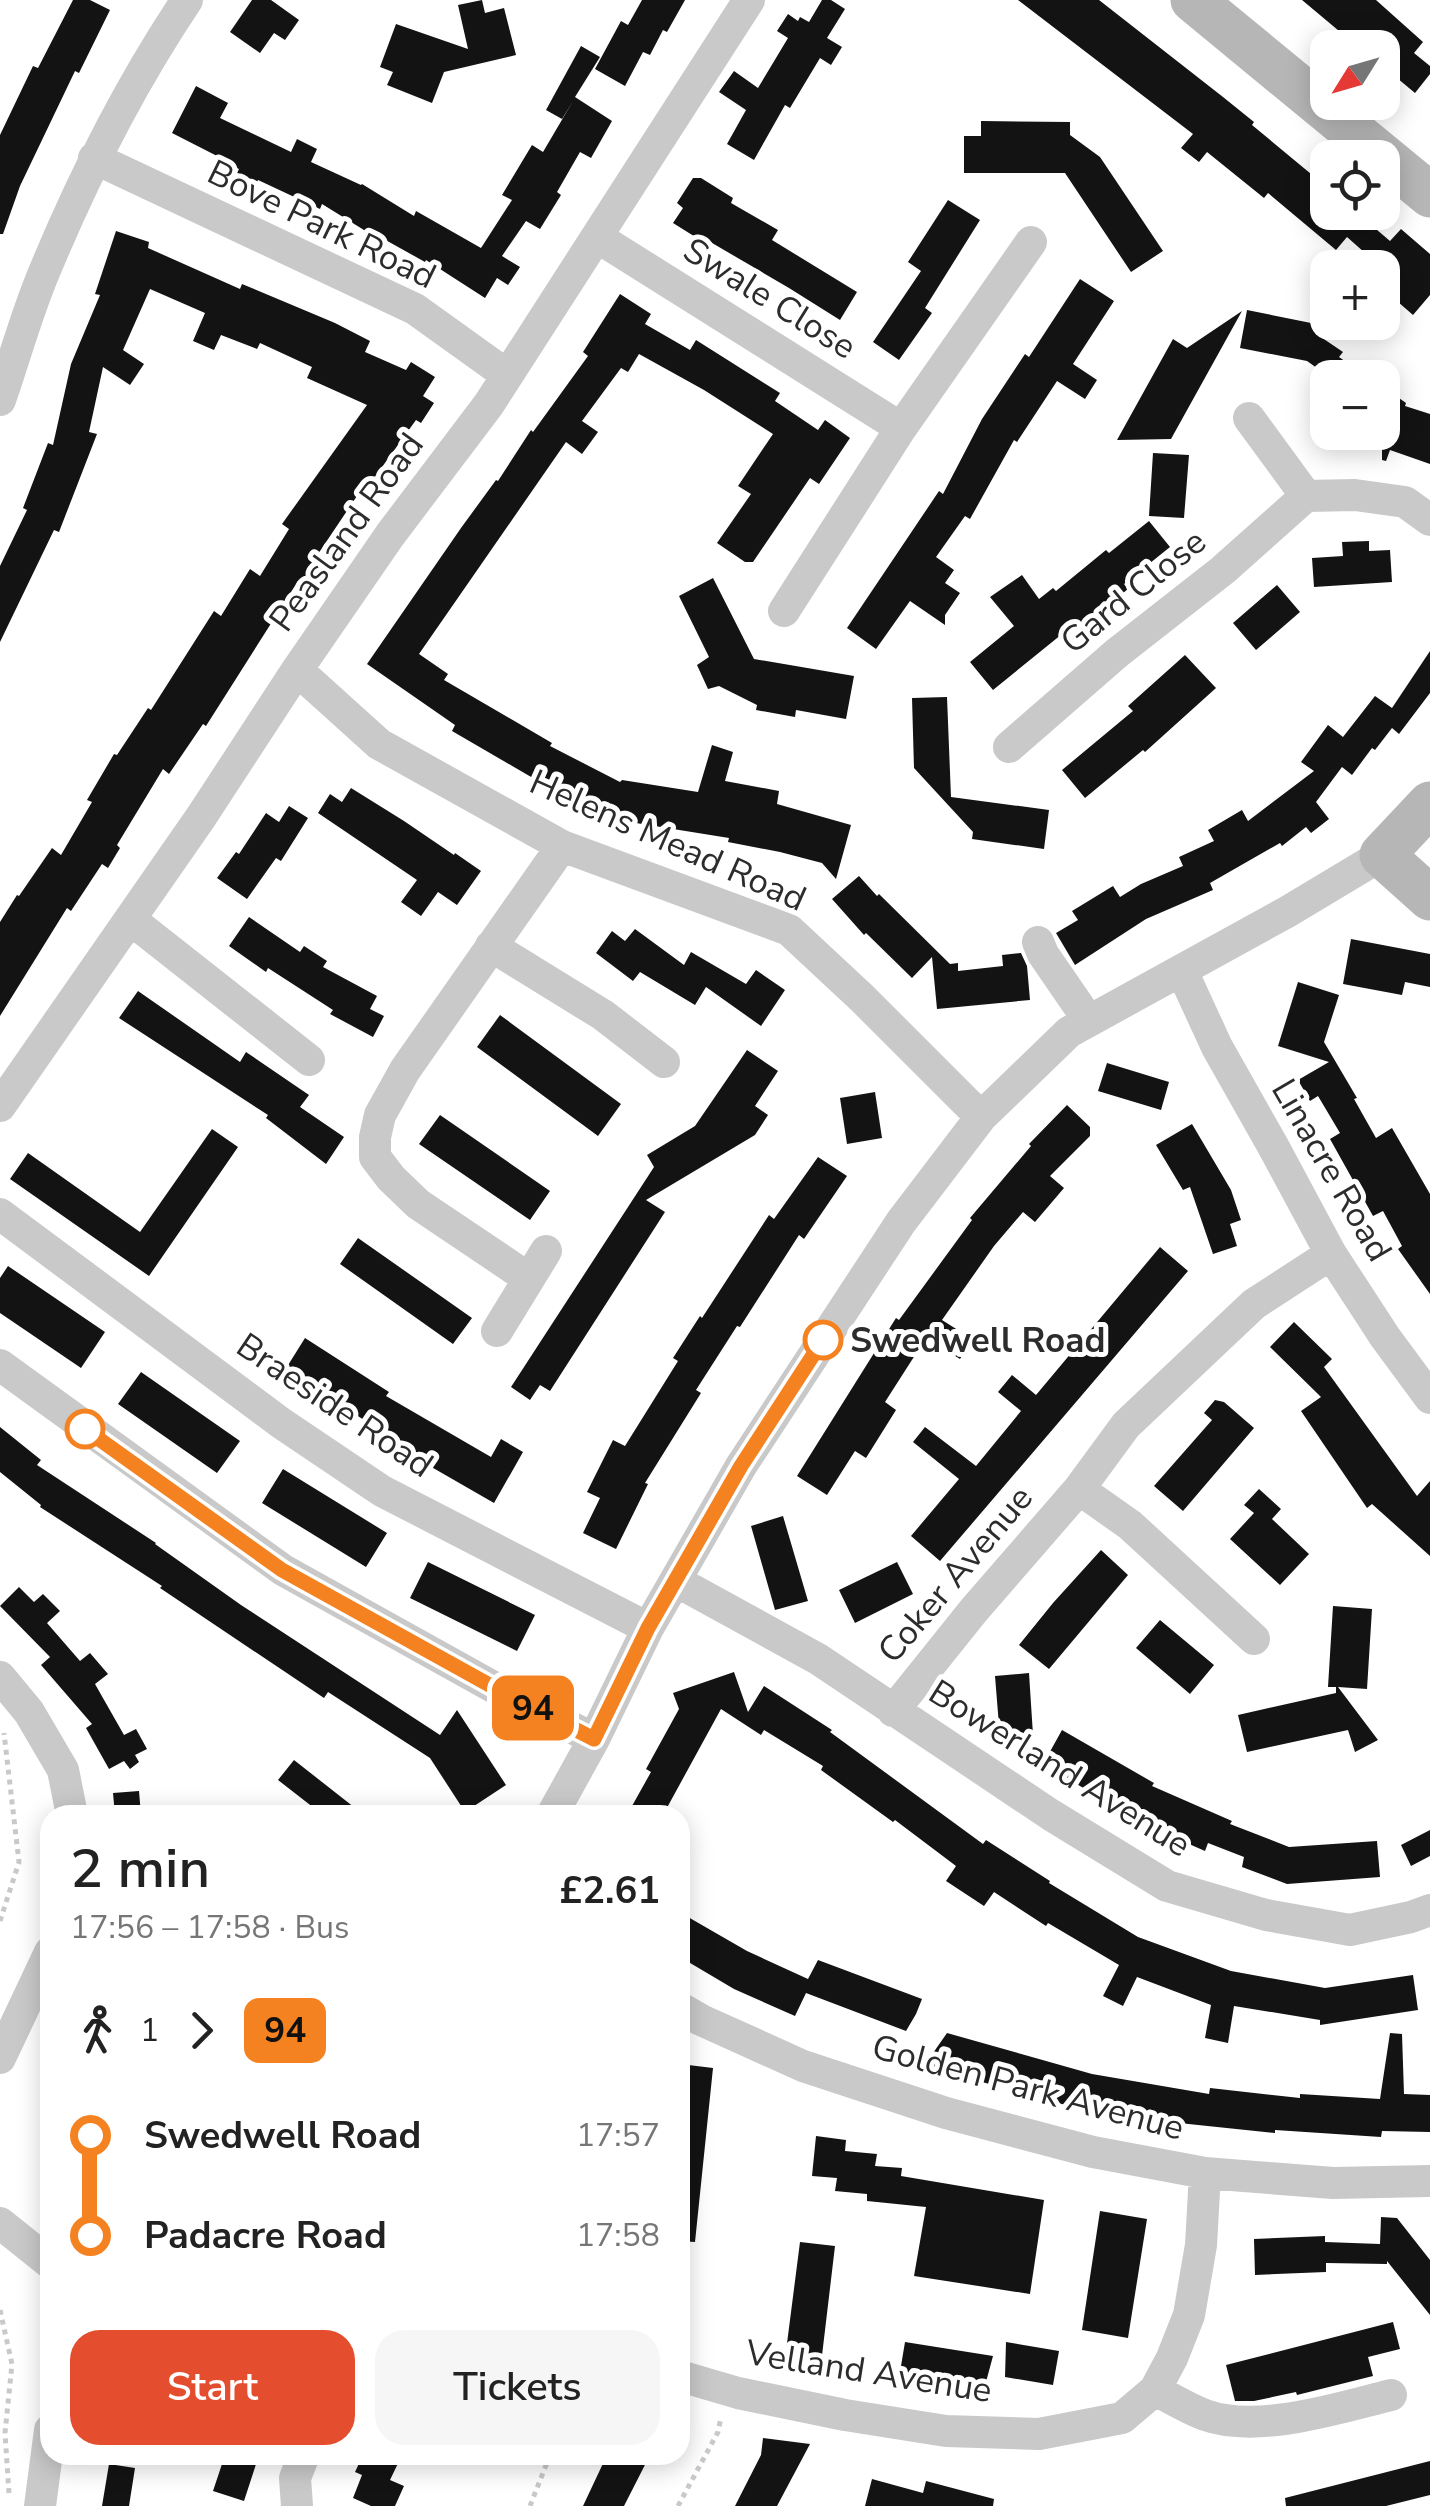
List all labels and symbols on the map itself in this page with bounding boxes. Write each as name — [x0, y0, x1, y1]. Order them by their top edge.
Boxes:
north arrow — [1310, 30, 1400, 120]
street label: Bove Park Road — [200, 149, 444, 300]
street label: Swale Close — [674, 227, 865, 370]
street label: Peasland Road — [258, 423, 434, 641]
street label: Gard Close — [1051, 518, 1216, 665]
street label: Helens Mead Road — [522, 758, 813, 922]
street label: Linacre Road — [1260, 1071, 1403, 1270]
place label: Swedwell Road — [850, 1317, 1105, 1364]
marker: Swedwell Road — [804, 1321, 842, 1359]
street label: Braeside Road — [227, 1322, 442, 1489]
unlabelled marker — [66, 1410, 104, 1448]
street label: Coker Avenue — [867, 1476, 1043, 1673]
street label: Bowerland Avenue — [920, 1669, 1200, 1868]
line badge: 94 — [488, 1676, 578, 1740]
street label: Golden Park Avenue — [867, 2023, 1189, 2152]
street label: Velland Avenue — [742, 2329, 995, 2414]

